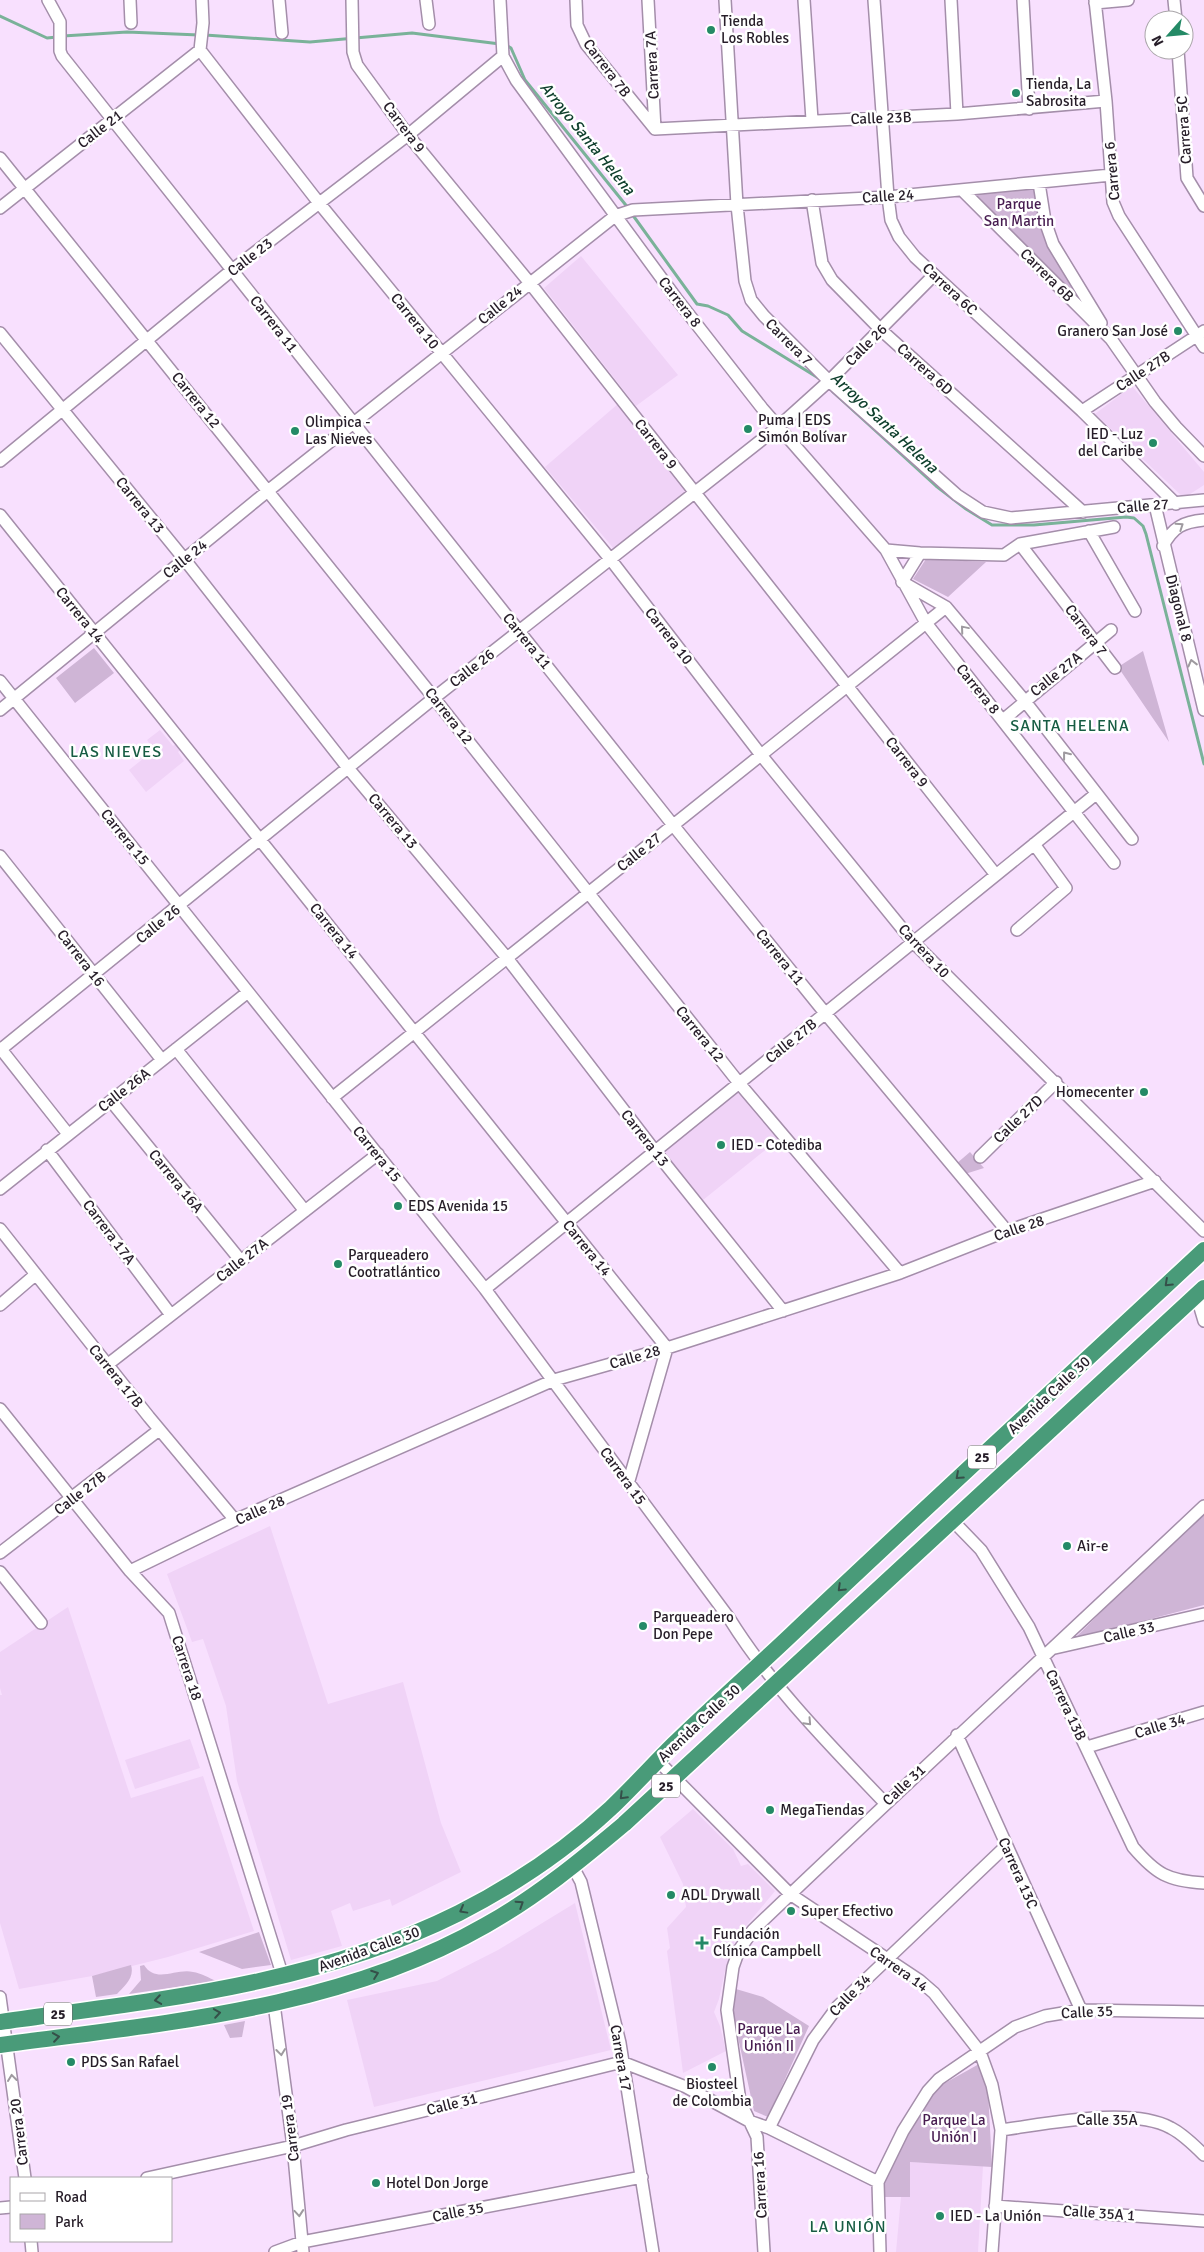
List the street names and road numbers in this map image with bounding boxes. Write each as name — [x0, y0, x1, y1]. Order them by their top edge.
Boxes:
street label: Carrera 7A — [641, 30, 663, 100]
street label: Carrera 7B — [579, 35, 635, 101]
street label: Carrera 5C — [1173, 95, 1195, 165]
street label: Carrera 9 — [379, 98, 429, 156]
street label: Calle 21 — [74, 106, 126, 152]
street label: Calle 23B — [850, 108, 912, 128]
street label: Carrera 6 — [1100, 141, 1124, 201]
street label: Calle 24 — [861, 185, 915, 207]
street label: Calle 23 — [224, 234, 276, 280]
street label: Carrera 6B — [1016, 244, 1078, 306]
street label: Carrera 6C — [919, 259, 981, 319]
street label: Carrera 8 — [655, 273, 705, 331]
street label: Calle 24 — [474, 282, 526, 328]
street label: Carrera 10 — [387, 289, 443, 353]
street label: Carrera 11 — [246, 292, 302, 356]
street label: Carrera 7 — [762, 315, 816, 369]
street label: Calle 26 — [841, 320, 891, 370]
street label: Carrera 6D — [893, 339, 957, 399]
street label: Calle 27B — [1112, 347, 1174, 395]
street label: Carrera 12 — [168, 368, 224, 432]
street label: Carrera 9 — [631, 415, 681, 473]
street label: Carrera 13 — [112, 473, 168, 537]
street label: Calle 27 — [1116, 495, 1170, 517]
street label: Calle 24 — [159, 536, 211, 582]
street label: Diagonal 8 — [1162, 573, 1196, 643]
street label: Carrera 14 — [52, 583, 108, 647]
street label: Carrera 7 — [1061, 601, 1111, 659]
street label: Carrera 10 — [641, 604, 697, 668]
street label: Carrera 11 — [499, 609, 555, 673]
street label: Calle 26 — [446, 645, 498, 691]
street label: Calle 27A — [1027, 648, 1085, 700]
street label: Carrera 8 — [952, 660, 1004, 718]
street label: Carrera 12 — [421, 684, 477, 748]
street label: Carrera 9 — [882, 733, 932, 791]
street label: Carrera 13 — [364, 789, 422, 853]
street label: Carrera 15 — [97, 805, 153, 869]
street label: Calle 27 — [613, 829, 665, 875]
street label: Carrera 14 — [306, 899, 362, 963]
street label: Calle 26 — [132, 901, 184, 947]
street label: Carrera 10 — [894, 920, 954, 982]
street label: Carrera 11 — [752, 925, 808, 989]
street label: Carrera 16 — [53, 926, 109, 990]
street label: Carrera 12 — [672, 1002, 728, 1066]
street label: Calle 27B — [762, 1015, 820, 1067]
street label: Calle 26A — [94, 1064, 154, 1116]
street label: Calle 27D — [990, 1091, 1046, 1147]
street label: Carrera 13 — [617, 1106, 673, 1170]
street label: Carrera 15 — [349, 1122, 405, 1186]
street label: Carrera 16A — [145, 1146, 207, 1216]
street label: Carrera 17A — [79, 1196, 139, 1268]
street label: Calle 28 — [991, 1211, 1047, 1245]
street label: Carrera 14 — [559, 1216, 615, 1280]
street label: Calle 27A — [212, 1234, 272, 1286]
street label: Carrera 17B — [85, 1341, 147, 1411]
street label: Calle 28 — [607, 1341, 663, 1373]
street label: Avenida Calle 30 — [1004, 1352, 1094, 1438]
street label: Carrera 15 — [596, 1443, 650, 1509]
road number: 25 — [968, 1445, 996, 1468]
street label: Calle 27B — [50, 1467, 110, 1519]
street label: Calle 28 — [233, 1491, 287, 1529]
street label: Calle 33 — [1102, 1617, 1156, 1647]
street label: Carrera 18 — [168, 1633, 206, 1703]
street label: Carrera 13B — [1042, 1667, 1090, 1743]
street label: Avenida Calle 30 — [654, 1680, 744, 1766]
street label: Calle 34 — [1132, 1710, 1188, 1742]
street label: Calle 31 — [879, 1761, 929, 1809]
road number: 25 — [652, 1774, 680, 1798]
street label: Carrera 13C — [994, 1834, 1042, 1912]
street label: Avenida Calle 30 — [316, 1922, 422, 1976]
street label: Carrera 14 — [866, 1942, 932, 1996]
street label: Calle 34 — [825, 1970, 875, 2020]
road number: 25 — [44, 2002, 72, 2026]
street label: Calle 35 — [1061, 2002, 1113, 2022]
street label: Carrera 17 — [606, 2023, 636, 2093]
street label: Calle 31 — [425, 2089, 479, 2119]
street label: Carrera 19 — [277, 2093, 303, 2163]
street label: Carrera 20 — [6, 2097, 32, 2167]
street label: Calle 35A — [1076, 2111, 1138, 2129]
street label: Carrera 16 — [749, 2151, 771, 2219]
street label: Calle 35 — [431, 2198, 485, 2226]
street label: Calle 35A 1 — [1062, 2201, 1136, 2225]

